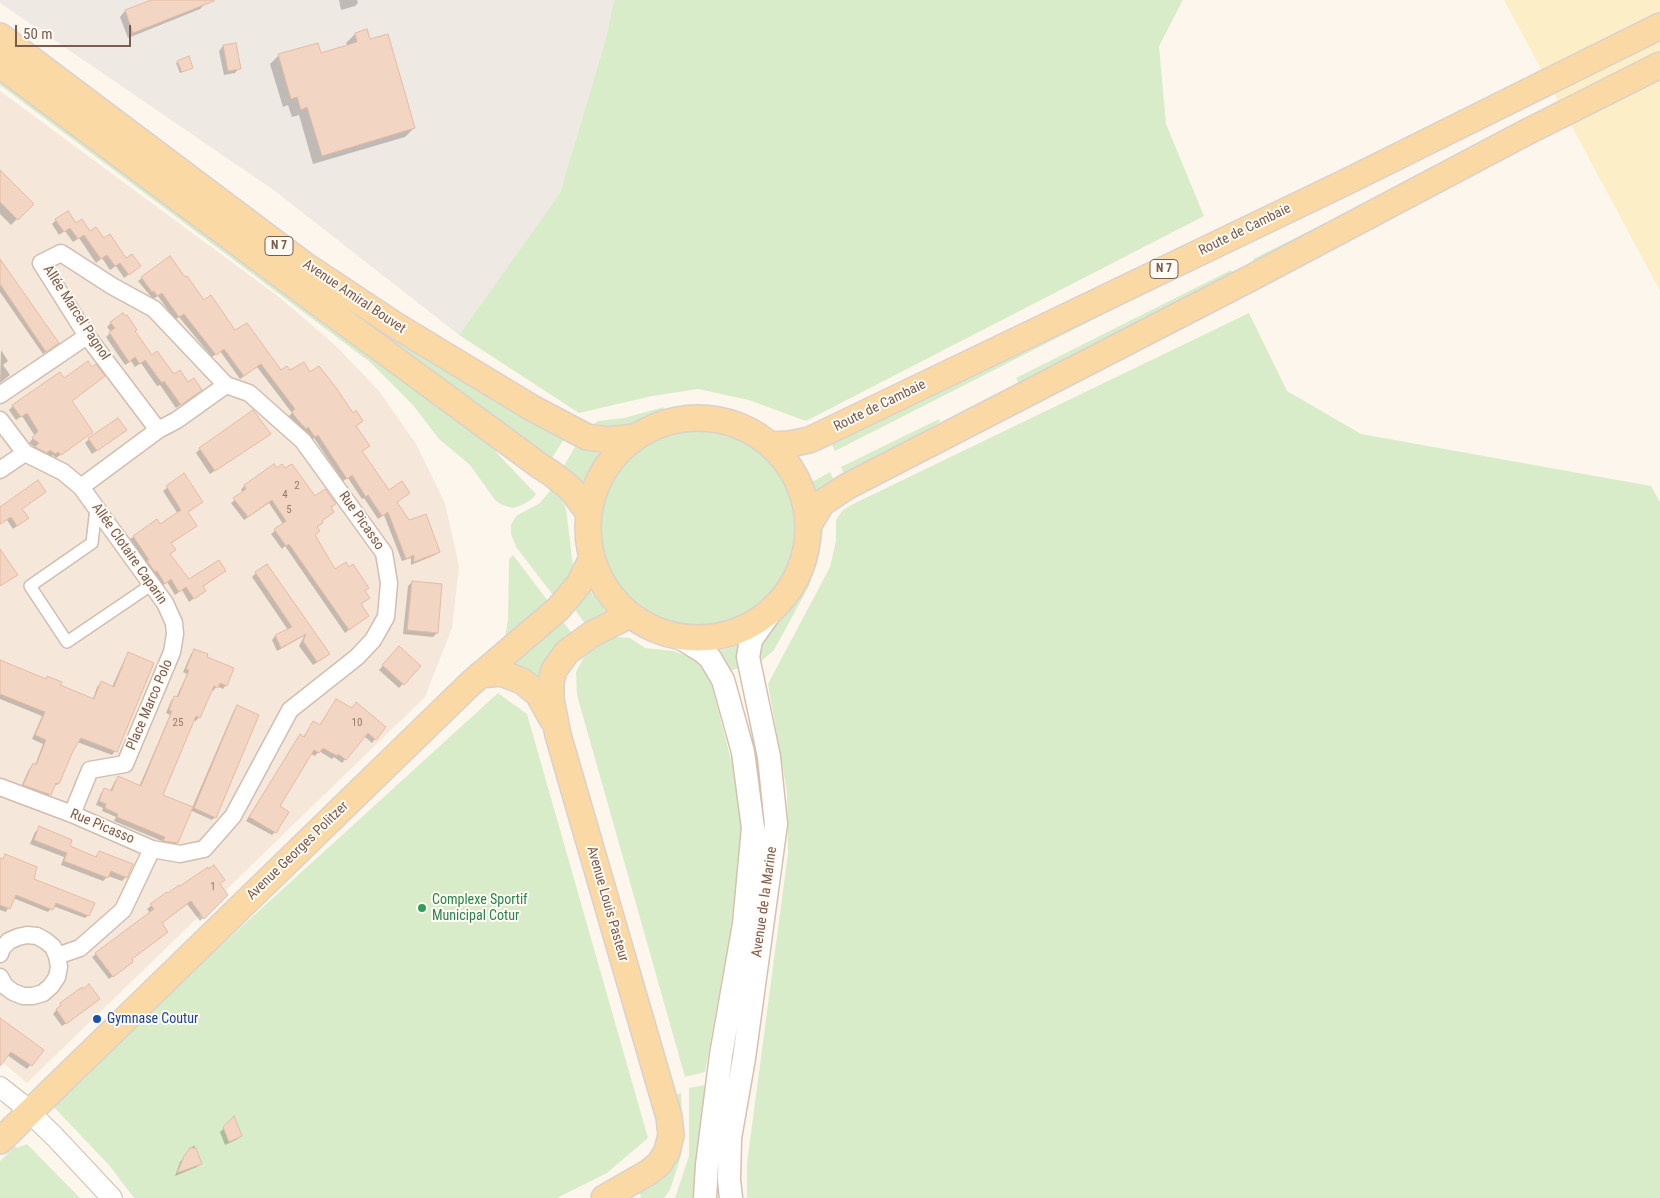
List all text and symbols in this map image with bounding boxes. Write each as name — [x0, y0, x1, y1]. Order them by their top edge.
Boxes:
scale bar — [18, 15, 134, 47]
text: 50 m — [23, 25, 53, 43]
street label: Route de Cambaie — [1196, 200, 1294, 260]
road number: N 7 — [265, 237, 293, 256]
street label: Avenue Amiral Bouvet — [299, 256, 409, 338]
road number: N 7 — [1150, 260, 1178, 278]
street label: Allée Marcel Pagnol — [39, 262, 113, 364]
street label: Route de Cambaie — [831, 376, 929, 436]
house number: 2 — [294, 479, 300, 493]
house number: 4 — [282, 488, 288, 502]
street label: Rue Picasso — [335, 488, 387, 554]
street label: Allée Clotaire Caparin — [88, 500, 170, 608]
house number: 5 — [286, 503, 292, 517]
street label: Place Marco Polo — [123, 657, 177, 753]
house number: 25 — [173, 716, 183, 730]
house number: 10 — [352, 716, 362, 730]
street label: Avenue Georges Politzer — [244, 798, 352, 904]
street label: Rue Picasso — [67, 806, 137, 848]
street label: Avenue Louis Pasteur — [582, 844, 632, 964]
street label: Avenue de la Marine — [749, 846, 781, 958]
house number: 1 — [210, 880, 216, 894]
place label: Complexe Sportif Municipal Cotur — [432, 892, 528, 924]
marker: Complexe Sportif Municipal Cotur — [416, 902, 428, 914]
place label: Gymnase Coutur — [107, 1011, 198, 1027]
marker: Gymnase Coutur — [91, 1013, 103, 1025]

